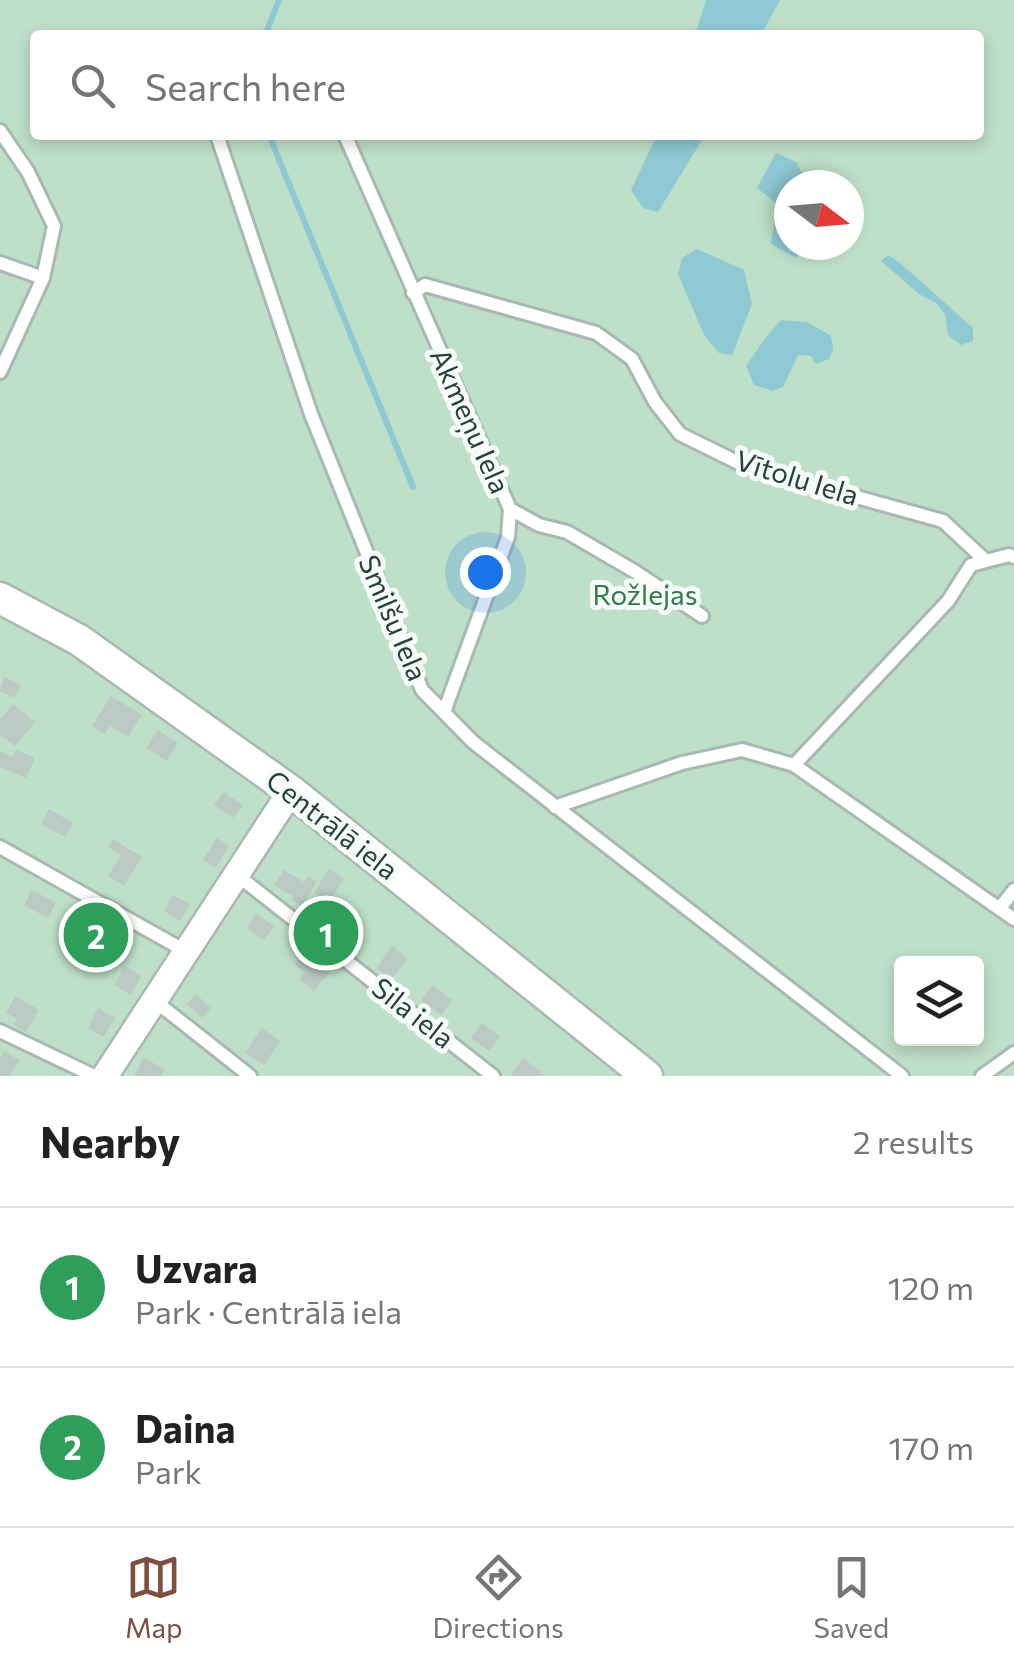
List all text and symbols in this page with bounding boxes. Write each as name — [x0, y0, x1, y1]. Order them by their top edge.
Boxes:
search box — [30, 30, 984, 140]
icon: search — [65, 58, 120, 113]
text: Search here — [145, 62, 346, 109]
north arrow — [774, 170, 864, 260]
street label: Akmeņu Iela — [422, 343, 518, 499]
street label: Vītolu Iela — [732, 442, 863, 512]
your location — [460, 547, 511, 598]
street label: Smilšu Iela — [352, 550, 436, 686]
park label: Rožlejas — [593, 577, 697, 611]
street label: Centrālā iela — [260, 762, 405, 886]
pin: 1 — [294, 896, 358, 970]
pin: 2 — [64, 898, 128, 972]
map controls — [894, 956, 984, 1046]
button: layers — [894, 956, 984, 1046]
street label: Sila iela — [366, 970, 461, 1055]
text: Nearby — [40, 1115, 180, 1167]
text: 2 results — [853, 1121, 974, 1161]
text: Uzvara — [135, 1244, 258, 1291]
text: 1 — [65, 1267, 80, 1307]
text: 120 m — [888, 1267, 974, 1307]
text: Park · Centrālā iela — [135, 1291, 402, 1331]
text: Daina — [135, 1404, 236, 1451]
text: 2 — [63, 1427, 82, 1467]
text: 170 m — [889, 1427, 974, 1467]
text: Park — [135, 1451, 202, 1491]
tab: Map — [125, 1550, 183, 1644]
tab: Directions — [432, 1550, 564, 1644]
tab: Saved — [814, 1550, 889, 1644]

